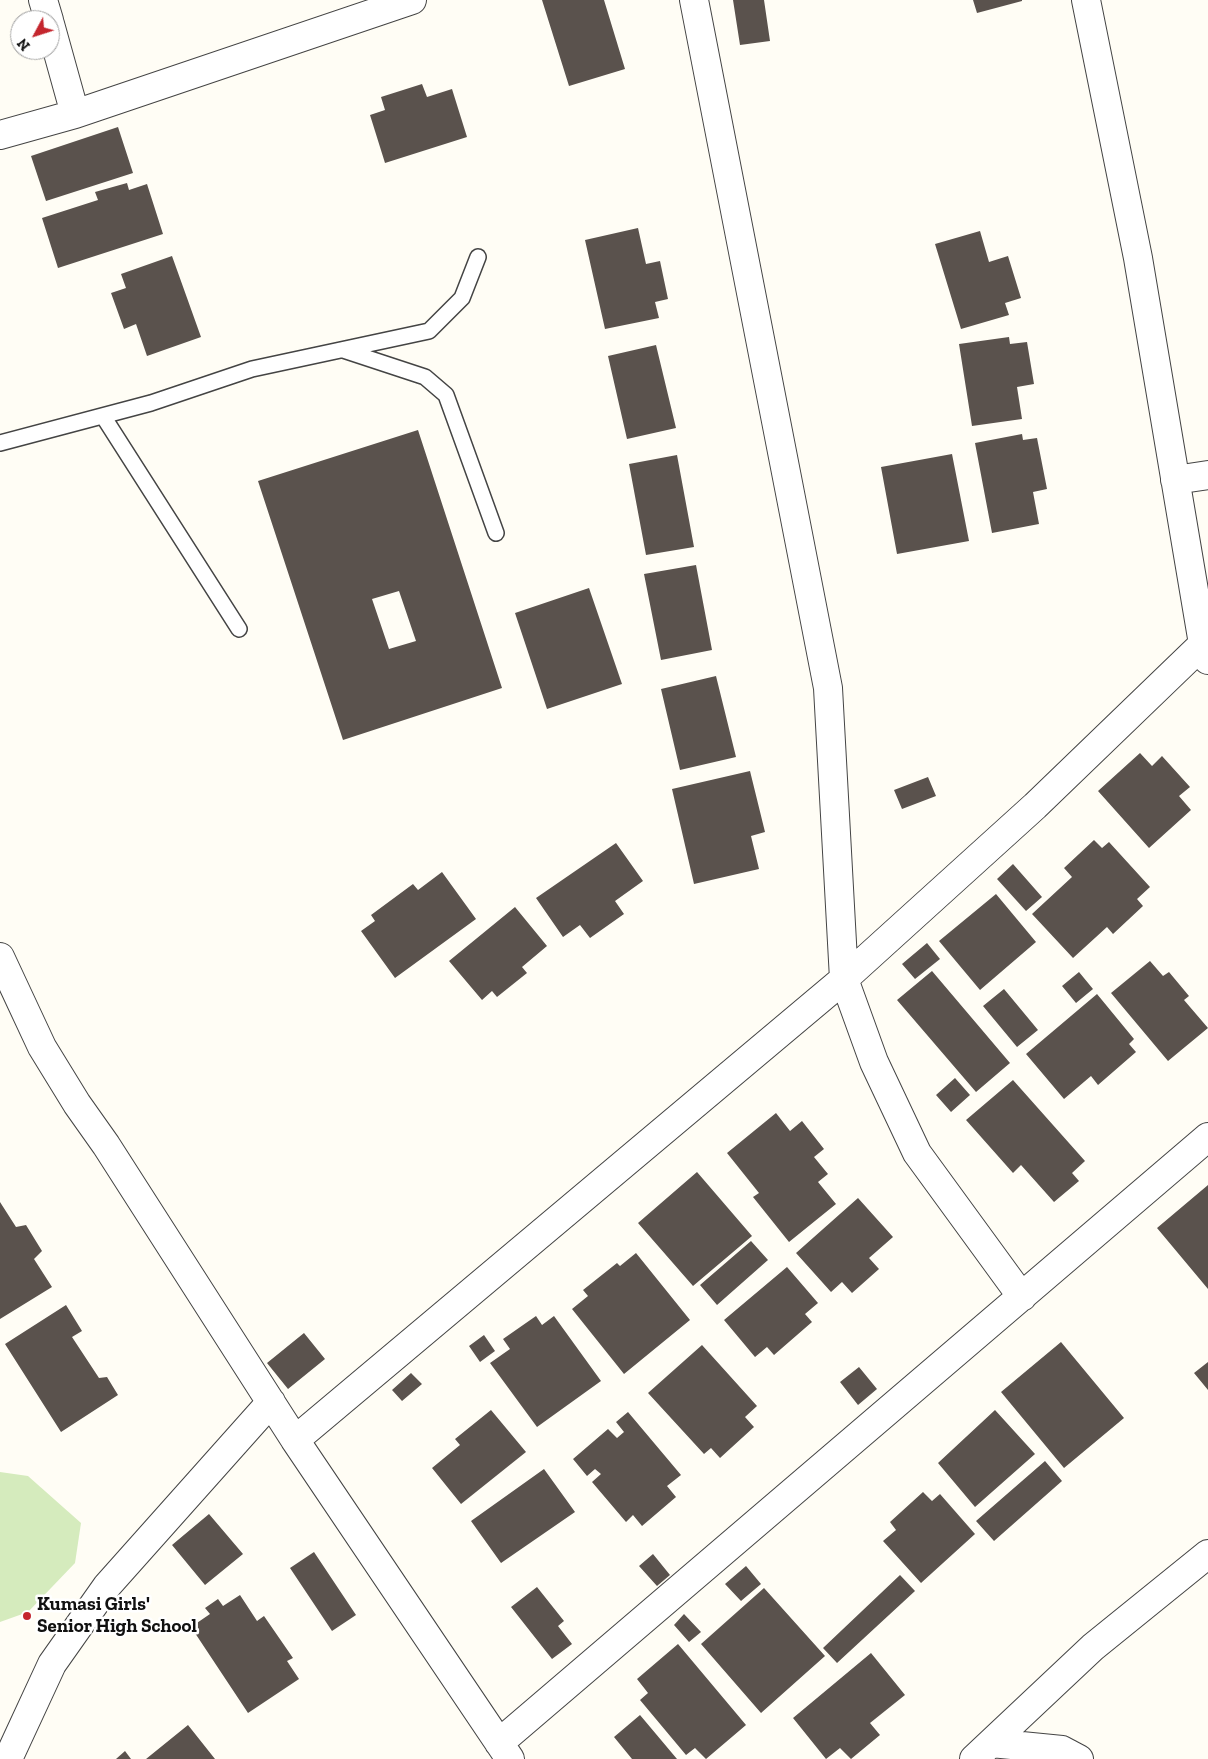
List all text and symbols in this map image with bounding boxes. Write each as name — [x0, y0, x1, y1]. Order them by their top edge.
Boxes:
north arrow — [10, 10, 60, 60]
text: N — [14, 35, 34, 54]
place label: Kumasi Girls' Senior High School — [37, 1594, 197, 1638]
marker: Kumasi Girls' Senior High School — [21, 1610, 33, 1622]

